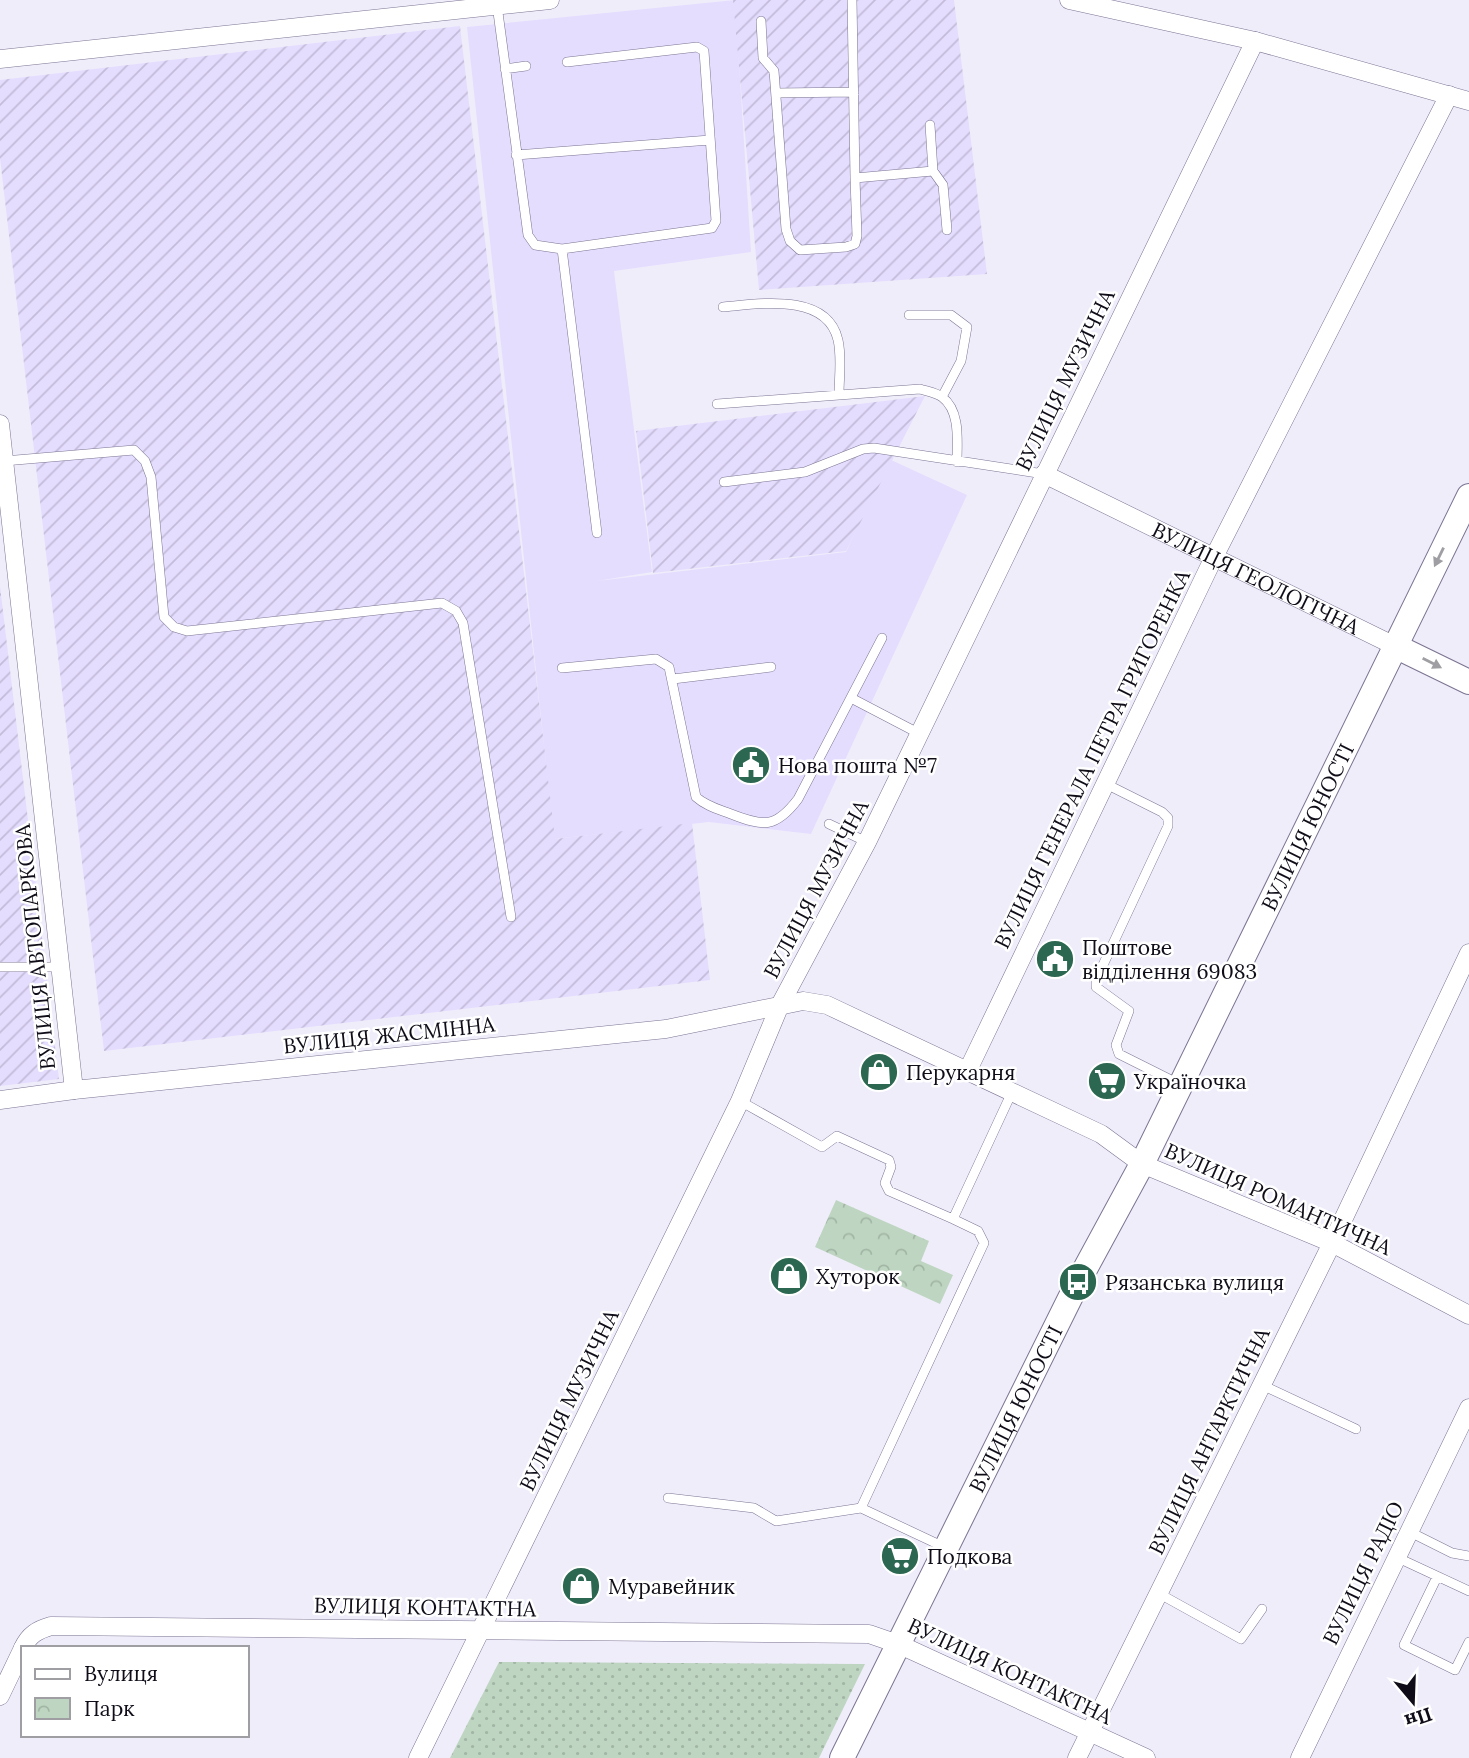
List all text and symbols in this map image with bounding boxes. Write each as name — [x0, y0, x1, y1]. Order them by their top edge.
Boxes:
street label: ВУЛИЦЯ МУЗИЧНА — [1009, 284, 1121, 475]
street label: ВУЛИЦЯ ГЕОЛОГІЧНА — [1148, 516, 1365, 640]
one-way arrow — [1433, 547, 1444, 567]
street label: ВУЛИЦЯ ГЕНЕРАЛА ПЕТРА ГРИГОРЕНКА — [988, 564, 1196, 953]
one-way arrow — [1422, 658, 1442, 669]
street label: ВУЛИЦЯ ЮНОСТІ — [1255, 739, 1359, 915]
public building icon: Нова пошта №7 — [730, 744, 772, 786]
place label: Нова пошта №7 — [778, 752, 937, 779]
street label: ВУЛИЦЯ МУЗИЧНА — [758, 794, 875, 983]
street label: ВУЛИЦЯ АВТОПАРКОВА — [9, 822, 61, 1071]
place label: Поштове відділення 69083 — [1082, 934, 1257, 985]
public building icon: Поштове відділення 69083 — [1034, 938, 1076, 980]
street label: ВУЛИЦЯ ЖАСМІННА — [282, 1010, 497, 1060]
shop icon: Перукарня — [858, 1051, 900, 1093]
place label: Перукарня — [906, 1059, 1016, 1086]
supermarket icon: Україночка — [1086, 1060, 1128, 1102]
place label: Україночка — [1133, 1068, 1247, 1095]
street label: ВУЛИЦЯ РОМАНТИЧНА — [1161, 1137, 1396, 1262]
shop icon: Хуторок — [768, 1255, 810, 1297]
bus stop icon: Рязанська вулиця — [1057, 1261, 1099, 1303]
place label: Хуторок — [816, 1263, 900, 1290]
place label: Рязанська вулиця — [1105, 1269, 1284, 1296]
street label: ВУЛИЦЯ МУЗИЧНА — [513, 1304, 625, 1495]
street label: ВУЛИЦЯ ЮНОСТІ — [962, 1321, 1068, 1497]
street label: ВУЛИЦЯ АНТАРКТИЧНА — [1142, 1322, 1276, 1559]
street label: ВУЛИЦЯ РАДІО — [1317, 1497, 1409, 1649]
supermarket icon: Подкова — [879, 1535, 921, 1577]
place label: Подкова — [927, 1543, 1013, 1570]
shop icon: Муравейник — [560, 1565, 602, 1607]
place label: Муравейник — [608, 1573, 735, 1600]
street label: ВУЛИЦЯ КОНТАКТНА — [314, 1592, 537, 1622]
street label: ВУЛИЦЯ КОНТАКТНА — [904, 1612, 1117, 1731]
legend — [21, 1646, 248, 1737]
text: Вулиця — [84, 1660, 158, 1687]
north arrow — [1378, 1667, 1448, 1737]
text: Парк — [84, 1695, 135, 1722]
text: Пн — [1402, 1702, 1435, 1734]

